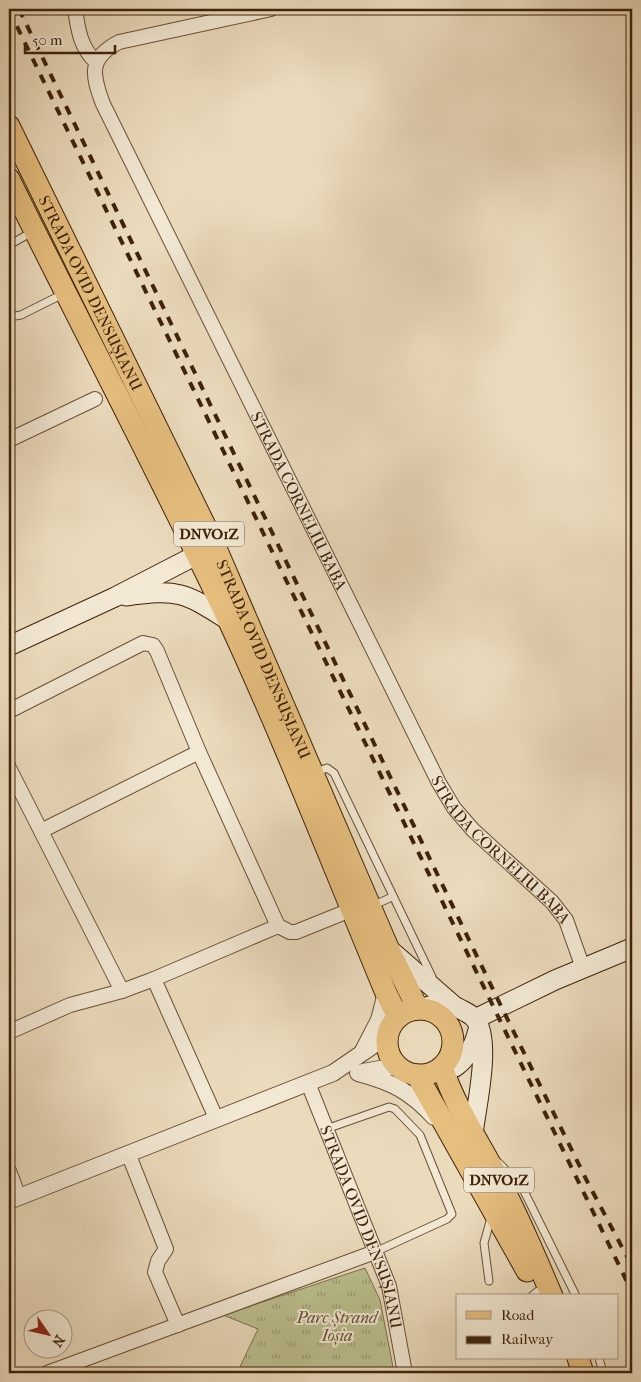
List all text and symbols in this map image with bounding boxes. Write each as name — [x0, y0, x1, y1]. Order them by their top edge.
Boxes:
scale bar — [25, 22, 115, 54]
text: 50 m — [32, 31, 63, 49]
street label: STRADA OVID DENSUȘIANU — [35, 192, 147, 394]
street label: STRADA CORNELIU BABA — [247, 408, 352, 594]
road number: DNVO1Z — [174, 522, 244, 546]
street label: STRADA OVID DENSUȘIANU — [212, 557, 315, 762]
street label: STRADA CORNELIU BABA — [427, 772, 575, 928]
street label: STRADA OVID DENSUȘIANU — [316, 1123, 406, 1331]
road number: DNVO1Z — [464, 1168, 534, 1192]
legend — [456, 1294, 618, 1360]
text: Road — [501, 1306, 535, 1324]
park label: Parc Ștrand Ioșia — [296, 1308, 379, 1346]
north arrow — [22, 1310, 72, 1360]
text: Railway — [501, 1330, 554, 1348]
text: N — [48, 1332, 68, 1350]

